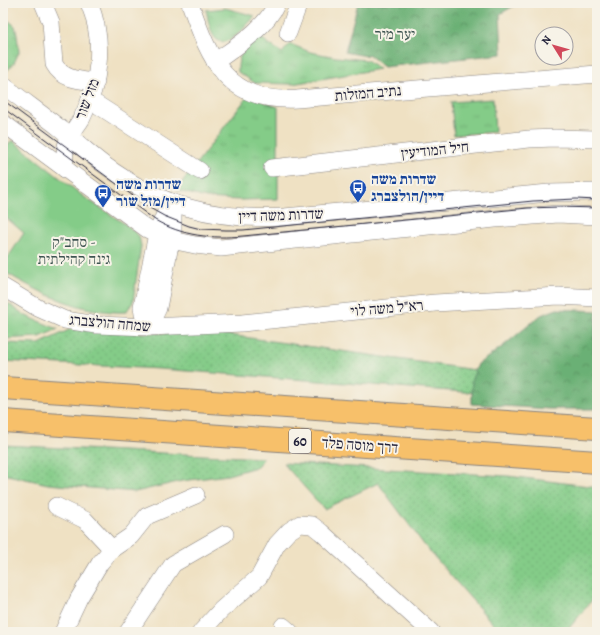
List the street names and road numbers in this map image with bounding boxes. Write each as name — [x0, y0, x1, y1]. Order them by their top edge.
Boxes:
street label: מזל שור — [70, 76, 104, 122]
street label: נתיב המזלות — [334, 80, 402, 106]
street label: חיל המודיעין — [400, 136, 470, 164]
street label: שדרות משה דיין — [238, 204, 324, 226]
street label: רא"ל משה לוי — [350, 295, 424, 321]
street label: שמחה הולצברג — [68, 309, 152, 337]
road number: 60 — [289, 429, 311, 453]
street label: דרך מוסה פלד — [321, 432, 399, 458]

